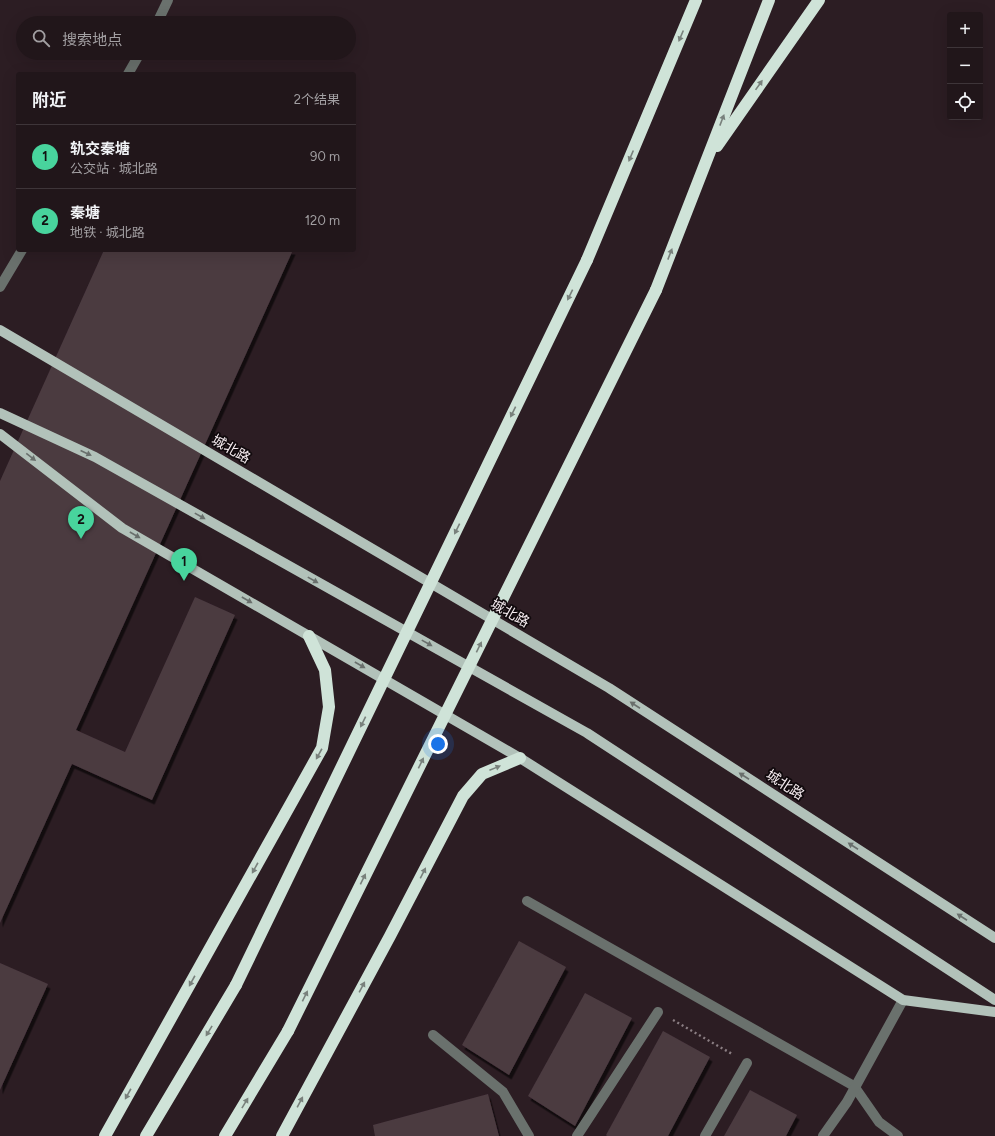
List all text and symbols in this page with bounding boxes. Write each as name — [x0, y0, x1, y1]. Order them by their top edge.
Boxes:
map controls — [947, 12, 983, 120]
button: + — [947, 12, 983, 48]
search box — [16, 16, 356, 60]
icon: search — [30, 27, 52, 49]
one-way arrow — [678, 30, 684, 41]
text: 搜索地点 — [62, 31, 122, 49]
button: − — [947, 48, 983, 84]
one-way arrow — [755, 80, 763, 91]
button: locate — [947, 84, 983, 120]
text: 附近 — [32, 90, 66, 110]
text: 2个结果 — [294, 92, 340, 107]
one-way arrow — [720, 113, 726, 125]
text: 轨交秦塘 — [70, 140, 130, 158]
text: 1 — [42, 149, 48, 164]
text: 90 m — [310, 149, 340, 164]
one-way arrow — [627, 150, 633, 162]
text: 公交站 · 城北路 — [70, 161, 158, 176]
text: 秦塘 — [70, 204, 100, 222]
text: 2 — [41, 213, 49, 228]
text: 120 m — [305, 213, 340, 228]
text: 地铁 · 城北路 — [70, 225, 145, 240]
one-way arrow — [667, 247, 673, 259]
one-way arrow — [567, 289, 573, 301]
one-way arrow — [510, 406, 516, 418]
street label: 城北路 — [209, 431, 253, 467]
one-way arrow — [81, 450, 92, 456]
one-way arrow — [25, 453, 36, 462]
pin: 2 — [68, 506, 94, 539]
one-way arrow — [194, 512, 206, 519]
one-way arrow — [454, 523, 460, 535]
one-way arrow — [129, 532, 141, 539]
pin: 1 — [171, 548, 197, 581]
one-way arrow — [307, 576, 319, 583]
street label: 城北路 — [488, 595, 532, 631]
one-way arrow — [241, 597, 253, 604]
one-way arrow — [421, 640, 433, 647]
one-way arrow — [475, 641, 482, 652]
one-way arrow — [354, 662, 366, 669]
one-way arrow — [630, 701, 640, 709]
one-way arrow — [360, 716, 366, 727]
your location — [428, 734, 448, 754]
one-way arrow — [315, 748, 322, 760]
one-way arrow — [418, 757, 424, 769]
one-way arrow — [490, 765, 502, 771]
street label: 城北路 — [763, 766, 807, 804]
one-way arrow — [738, 772, 750, 779]
one-way arrow — [848, 842, 858, 850]
one-way arrow — [252, 862, 259, 873]
one-way arrow — [420, 867, 426, 878]
one-way arrow — [360, 874, 366, 885]
one-way arrow — [957, 913, 967, 921]
one-way arrow — [188, 975, 195, 987]
one-way arrow — [359, 982, 366, 993]
one-way arrow — [302, 990, 308, 1002]
one-way arrow — [205, 1025, 212, 1037]
one-way arrow — [125, 1089, 132, 1100]
one-way arrow — [297, 1096, 304, 1108]
one-way arrow — [241, 1097, 248, 1108]

